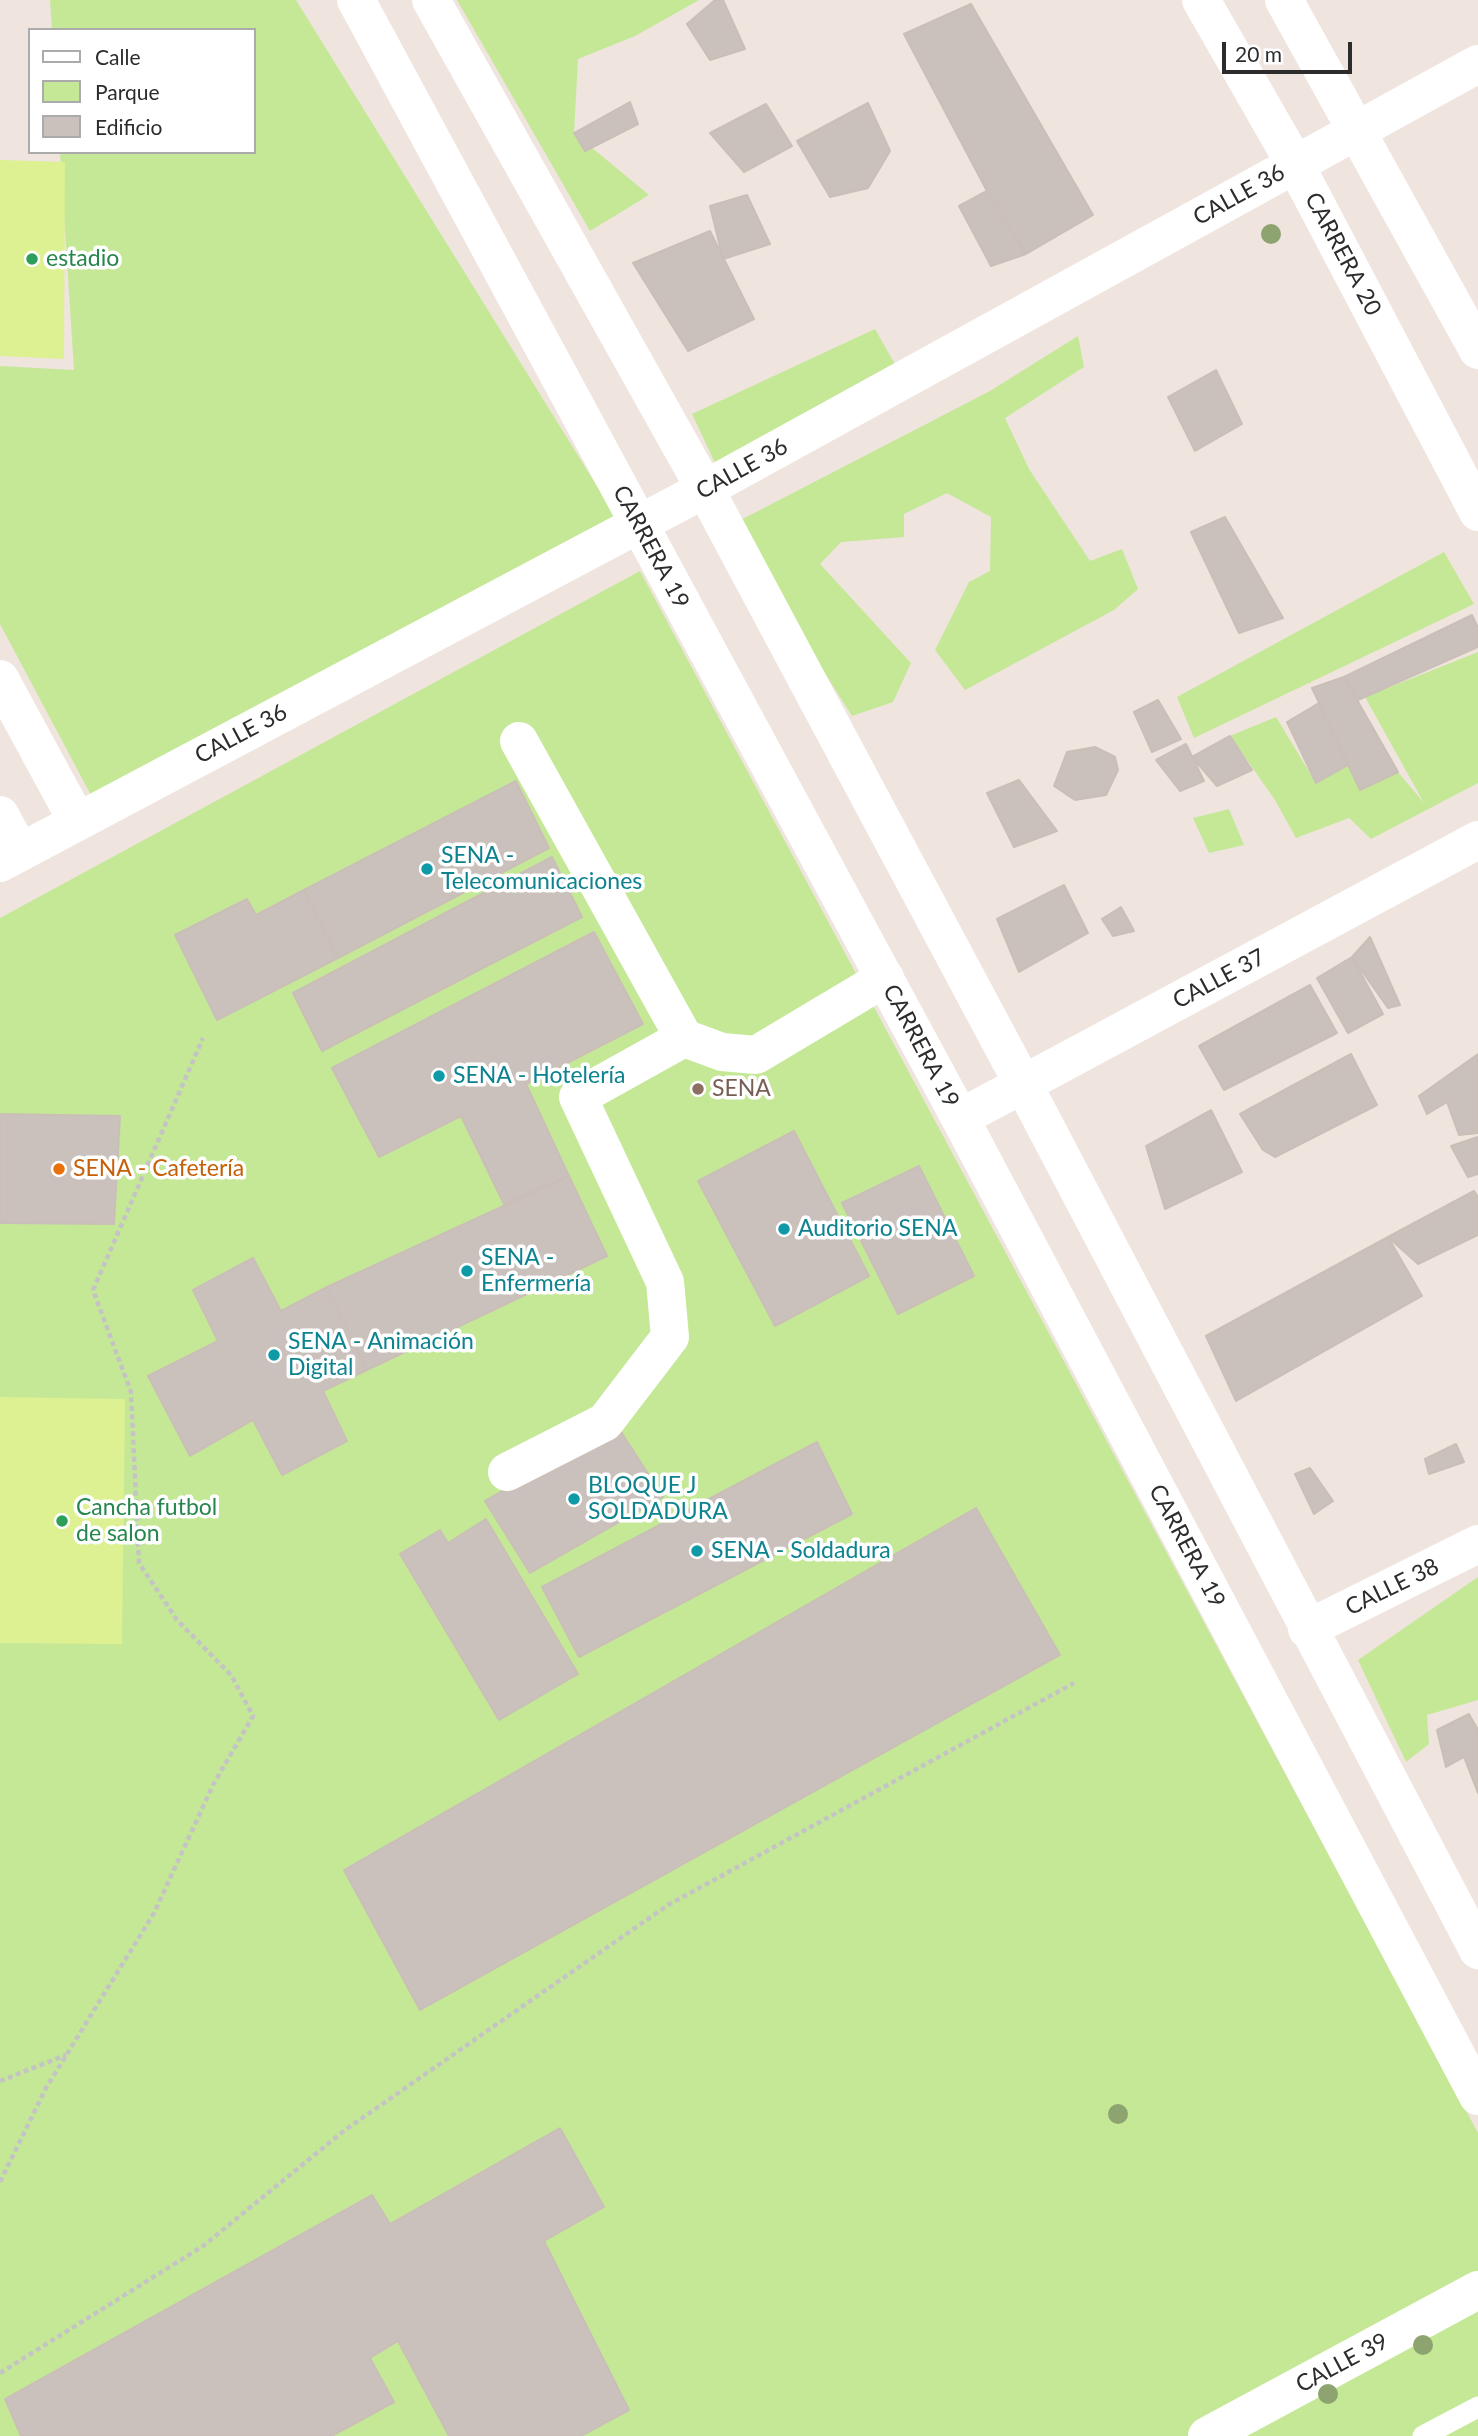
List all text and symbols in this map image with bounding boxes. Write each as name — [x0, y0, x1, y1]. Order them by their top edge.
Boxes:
legend — [28, 28, 256, 154]
scale bar — [1226, 28, 1356, 72]
text: 20 m — [1235, 41, 1282, 66]
text: Calle — [95, 44, 140, 69]
text: Parque — [95, 79, 160, 104]
text: Edificio — [95, 114, 162, 139]
street label: CALLE 36 — [1188, 159, 1290, 231]
street label: CARRERA 20 — [1299, 188, 1387, 320]
place label: estadio — [46, 245, 119, 273]
marker: estadio — [24, 251, 40, 267]
street label: CALLE 36 — [691, 433, 793, 505]
street label: CARRERA 19 — [607, 481, 695, 613]
street label: CALLE 36 — [190, 698, 292, 770]
place label: SENA - Telecomunicaciones — [441, 842, 642, 896]
marker: SENA - Telecomunicaciones — [419, 861, 435, 877]
street label: CALLE 37 — [1168, 943, 1270, 1015]
street label: CARRERA 19 — [877, 980, 965, 1112]
place label: SENA - Hotelería — [453, 1062, 625, 1090]
marker: SENA - Hotelería — [431, 1068, 447, 1084]
place label: SENA — [712, 1075, 771, 1103]
marker: SENA — [690, 1081, 706, 1097]
place label: SENA - Cafetería — [73, 1155, 244, 1183]
marker: SENA - Cafetería — [51, 1161, 67, 1177]
place label: Auditorio SENA — [798, 1215, 957, 1243]
marker: Auditorio SENA — [776, 1221, 792, 1237]
place label: SENA - Enfermería — [481, 1244, 591, 1298]
marker: SENA - Enfermería — [459, 1263, 475, 1279]
place label: SENA - Animación Digital — [288, 1328, 474, 1382]
marker: SENA - Animación Digital — [266, 1347, 282, 1363]
place label: BLOQUE J SOLDADURA — [588, 1472, 728, 1526]
street label: CARRERA 19 — [1143, 1480, 1231, 1612]
marker: BLOQUE J SOLDADURA — [566, 1491, 582, 1507]
place label: Cancha futbol de salon — [76, 1494, 217, 1548]
marker: Cancha futbol de salon — [54, 1513, 70, 1529]
place label: SENA - Soldadura — [711, 1537, 891, 1565]
marker: SENA - Soldadura — [689, 1543, 705, 1559]
street label: CALLE 38 — [1341, 1553, 1443, 1621]
street label: CALLE 39 — [1291, 2327, 1393, 2399]

